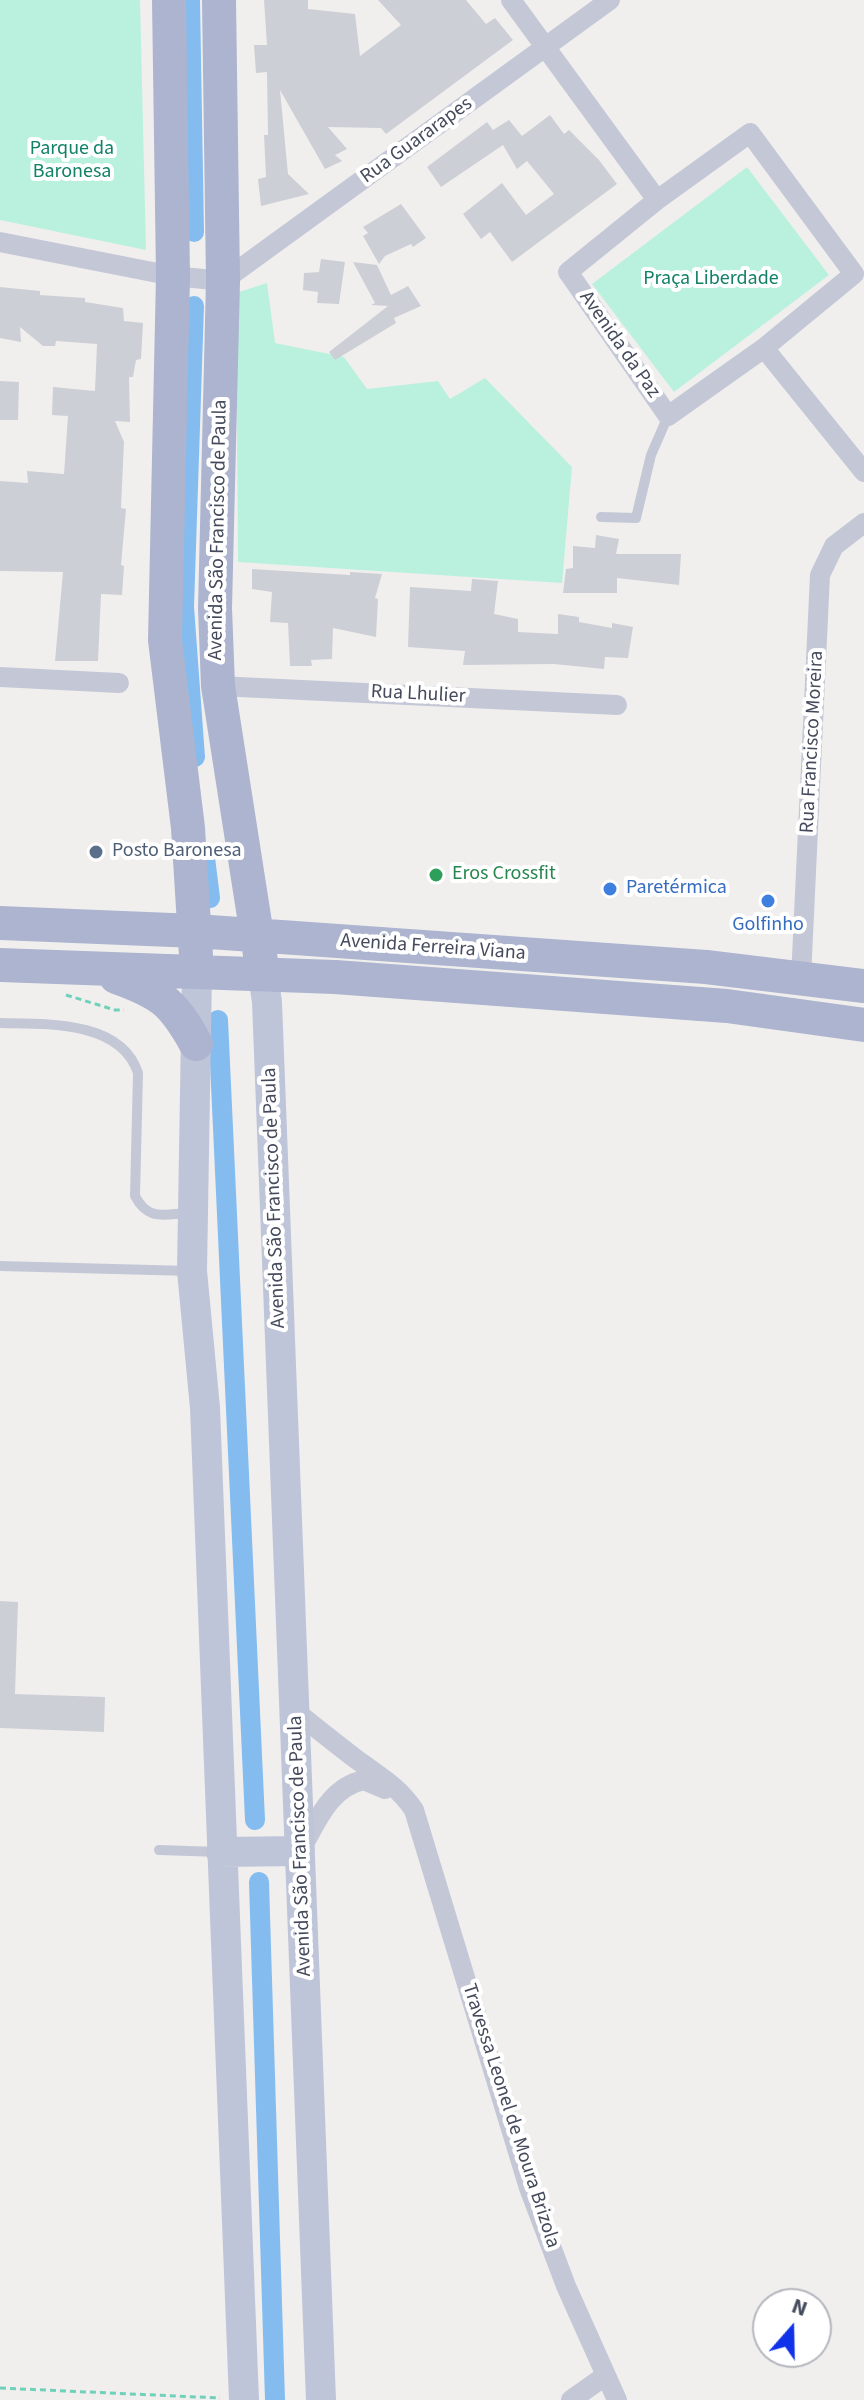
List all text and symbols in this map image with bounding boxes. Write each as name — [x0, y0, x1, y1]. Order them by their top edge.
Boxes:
street label: Rua Guararapes — [356, 92, 478, 190]
park label: Parque da Baronesa — [30, 138, 114, 185]
park label: Praça Liberdade — [643, 268, 779, 292]
street label: Avenida da Paz — [573, 287, 665, 403]
street label: Avenida São Francisco de Paula — [205, 399, 233, 661]
street label: Rua Francisco Moreira — [796, 650, 830, 834]
street label: Rua Lhulier — [370, 681, 466, 709]
place label: Posto Baronesa — [112, 840, 242, 864]
marker: Posto Baronesa — [87, 843, 105, 861]
place label: Eros Crossfit — [452, 863, 556, 887]
marker: Eros Crossfit — [427, 866, 445, 884]
place label: Paretérmica — [626, 877, 727, 901]
marker: Paretérmica — [601, 880, 619, 898]
marker: Golfinho — [759, 892, 777, 910]
place label: Golfinho — [732, 914, 804, 938]
street label: Avenida Ferreira Viana — [339, 930, 527, 966]
street label: Avenida São Francisco de Paula — [258, 1067, 292, 1329]
street label: Avenida São Francisco de Paula — [284, 1715, 318, 1977]
street label: Travessa Leonel de Moura Brizola — [456, 1981, 564, 2251]
north arrow — [752, 2288, 832, 2368]
text: N — [787, 2290, 812, 2325]

